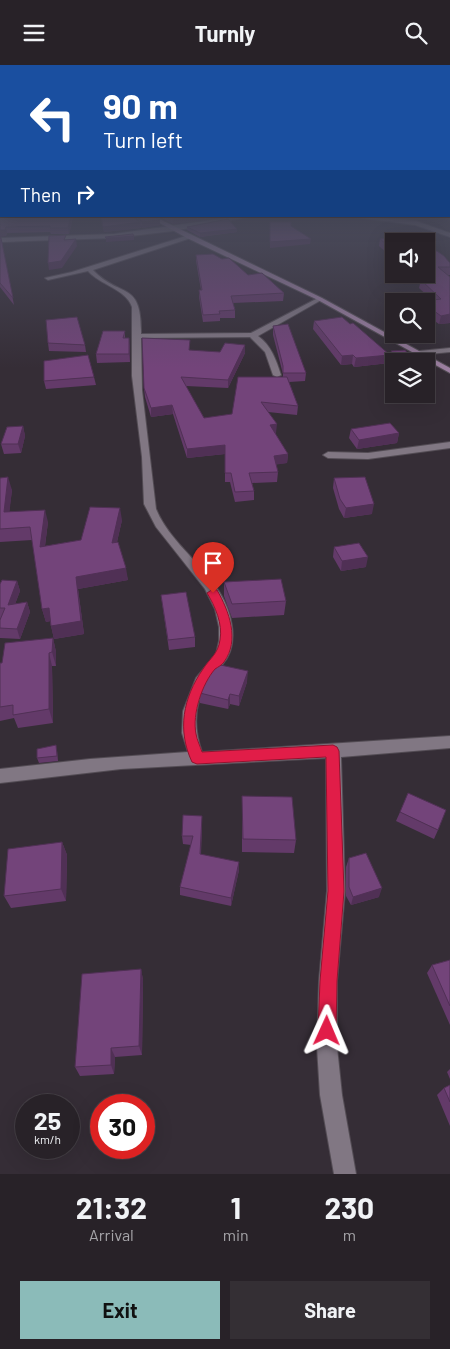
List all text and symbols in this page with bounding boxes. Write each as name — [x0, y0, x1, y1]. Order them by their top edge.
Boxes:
icon: menu — [20, 19, 48, 47]
icon: search — [402, 19, 430, 47]
text: Turnly — [195, 20, 255, 46]
text: 90 m — [103, 84, 178, 126]
icon: left — [20, 85, 85, 150]
text: Turn left — [103, 126, 183, 152]
icon: right — [71, 180, 99, 208]
text: Then — [20, 183, 61, 206]
map controls — [385, 233, 435, 403]
button: sound — [385, 233, 435, 283]
button: search — [385, 293, 435, 343]
button: layers — [385, 353, 435, 403]
pin — [192, 542, 234, 593]
icon: arrive — [199, 549, 227, 577]
position arrow — [300, 1004, 352, 1056]
speed limit sign: 30 — [90, 1094, 155, 1159]
text: 25 — [34, 1105, 61, 1135]
text: km/h — [34, 1132, 61, 1146]
text: 21:32 — [76, 1189, 147, 1225]
text: 1 — [230, 1189, 241, 1225]
text: 230 — [325, 1189, 374, 1225]
text: Arrival — [89, 1225, 134, 1244]
text: min — [223, 1225, 249, 1244]
text: m — [343, 1225, 356, 1244]
button: Exit — [20, 1281, 220, 1339]
button: Share — [230, 1281, 430, 1339]

